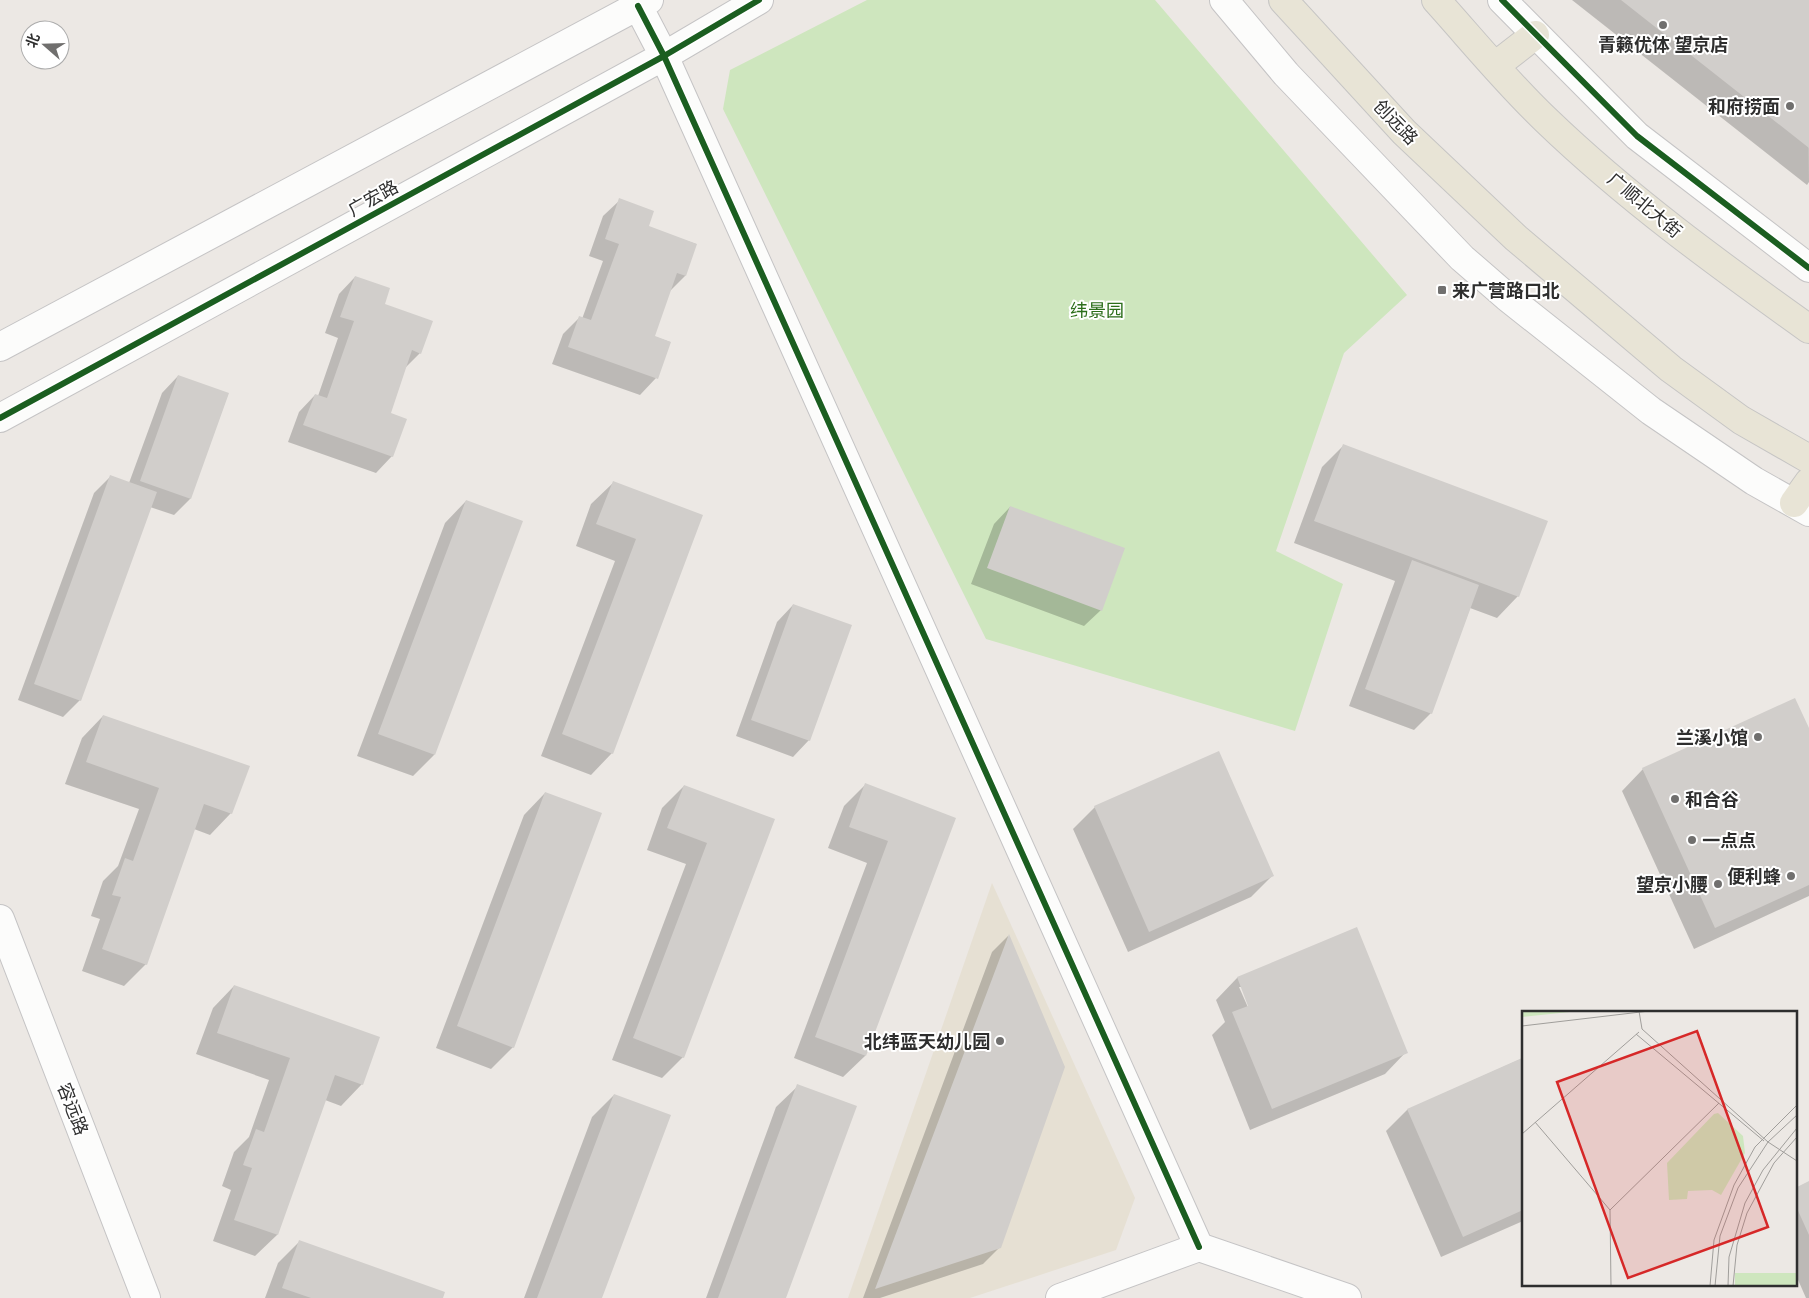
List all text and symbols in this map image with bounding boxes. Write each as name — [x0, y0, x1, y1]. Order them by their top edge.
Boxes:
marker: 青籁优体 望京店 — [1657, 19, 1669, 31]
north arrow — [20, 20, 70, 70]
text: 北 — [22, 31, 44, 50]
place label: 青籁优体 望京店 — [1598, 33, 1728, 56]
street label: 创远路 — [1369, 95, 1423, 149]
place label: 和府捞面 — [1708, 95, 1780, 118]
marker: 和府捞面 — [1784, 100, 1796, 112]
street label: 广顺北大街 — [1603, 167, 1687, 243]
street label: 广宏路 — [344, 175, 402, 221]
place label: 来广营路口北 — [1452, 279, 1560, 302]
marker: 来广营路口北 — [1436, 284, 1448, 296]
park label: 纬景园 — [1070, 299, 1124, 322]
place label: 兰溪小馆 — [1676, 726, 1748, 749]
marker: 兰溪小馆 — [1752, 731, 1764, 743]
place label: 和合谷 — [1685, 788, 1739, 811]
marker: 和合谷 — [1669, 793, 1681, 805]
place label: 一点点 — [1702, 829, 1756, 852]
marker: 一点点 — [1686, 834, 1698, 846]
place label: 便利蜂 — [1727, 865, 1781, 888]
marker: 便利蜂 — [1785, 870, 1797, 882]
place label: 望京小腰 — [1636, 873, 1708, 896]
marker: 望京小腰 — [1712, 878, 1724, 890]
inset map — [1522, 1011, 1796, 1286]
place label: 北纬蓝天幼儿园 — [864, 1030, 990, 1053]
marker: 北纬蓝天幼儿园 — [994, 1035, 1006, 1047]
street label: 容远路 — [53, 1080, 93, 1138]

